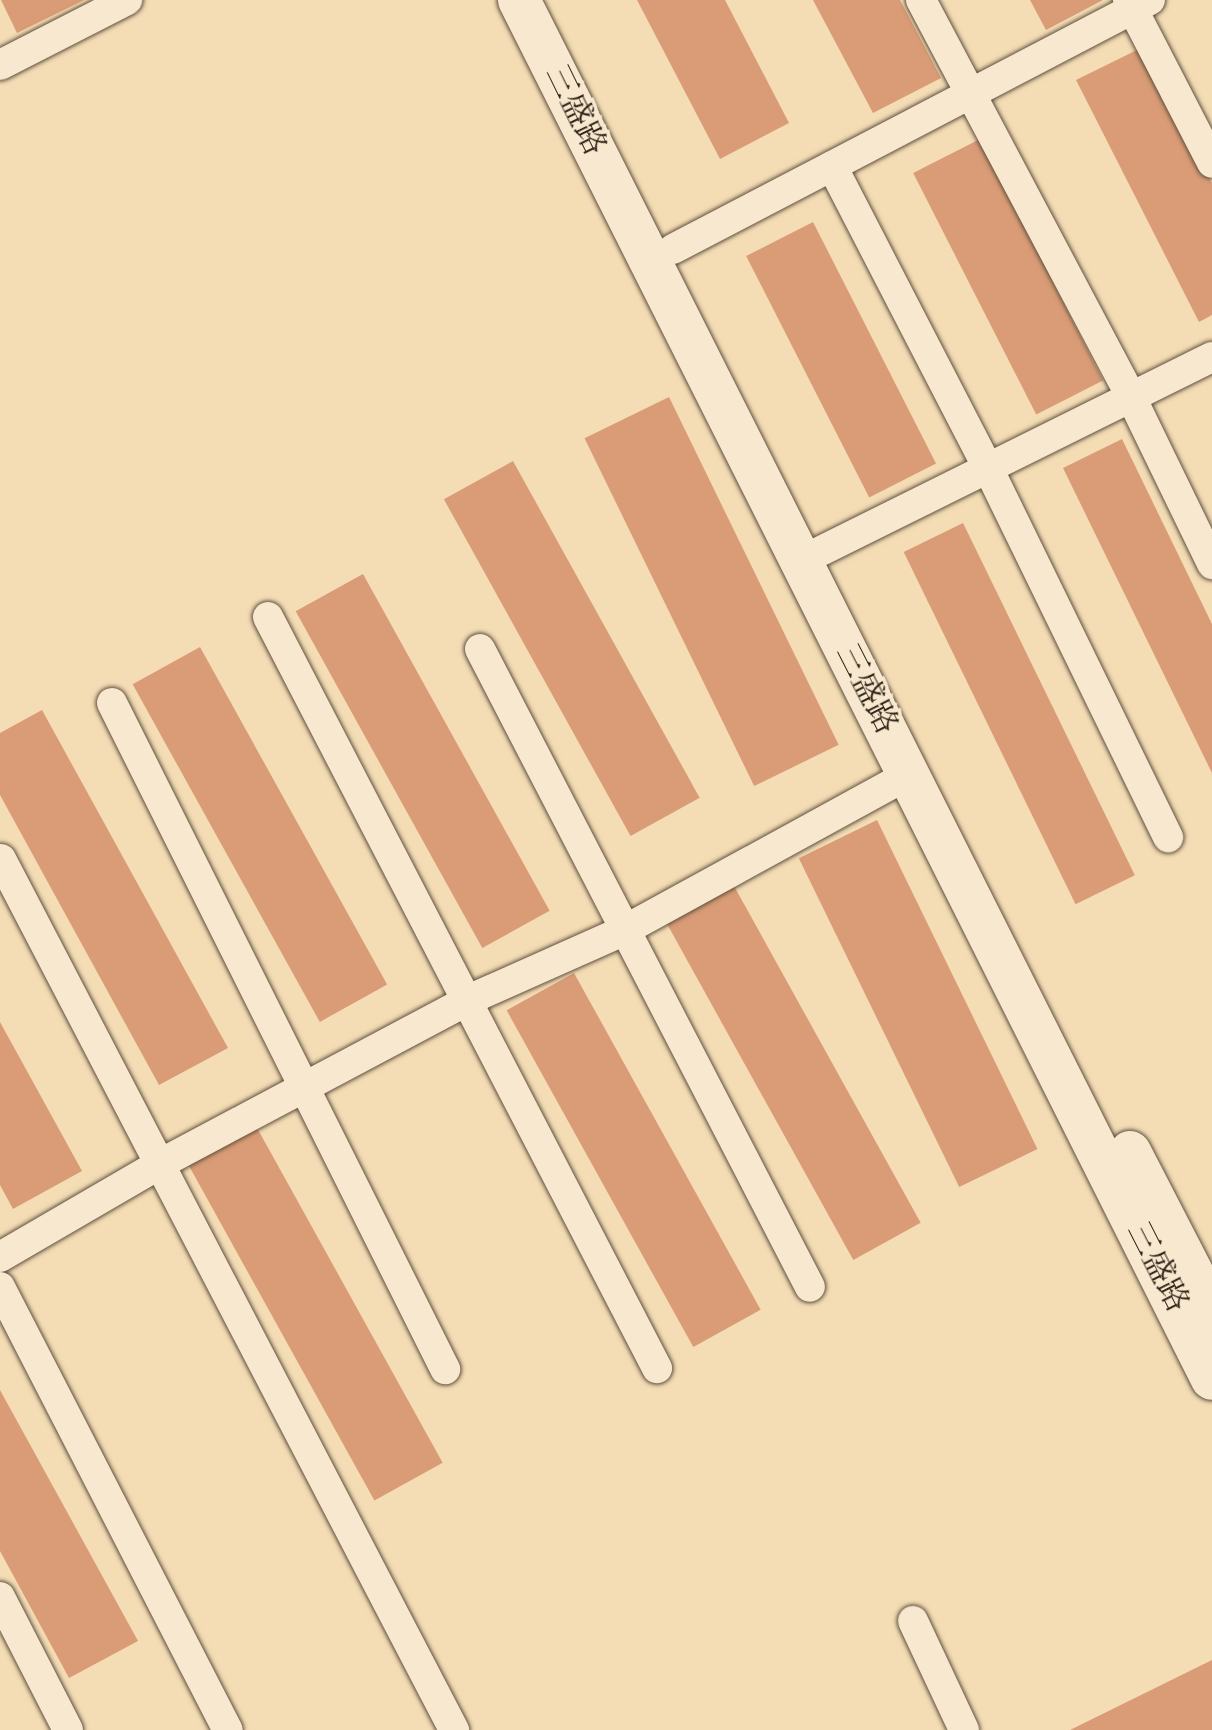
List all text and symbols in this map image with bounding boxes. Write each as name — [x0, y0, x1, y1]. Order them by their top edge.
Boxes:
street label: 三盛路 — [536, 59, 612, 163]
street label: 三盛路 — [826, 639, 904, 741]
street label: 三盛路 — [1117, 1217, 1195, 1319]

